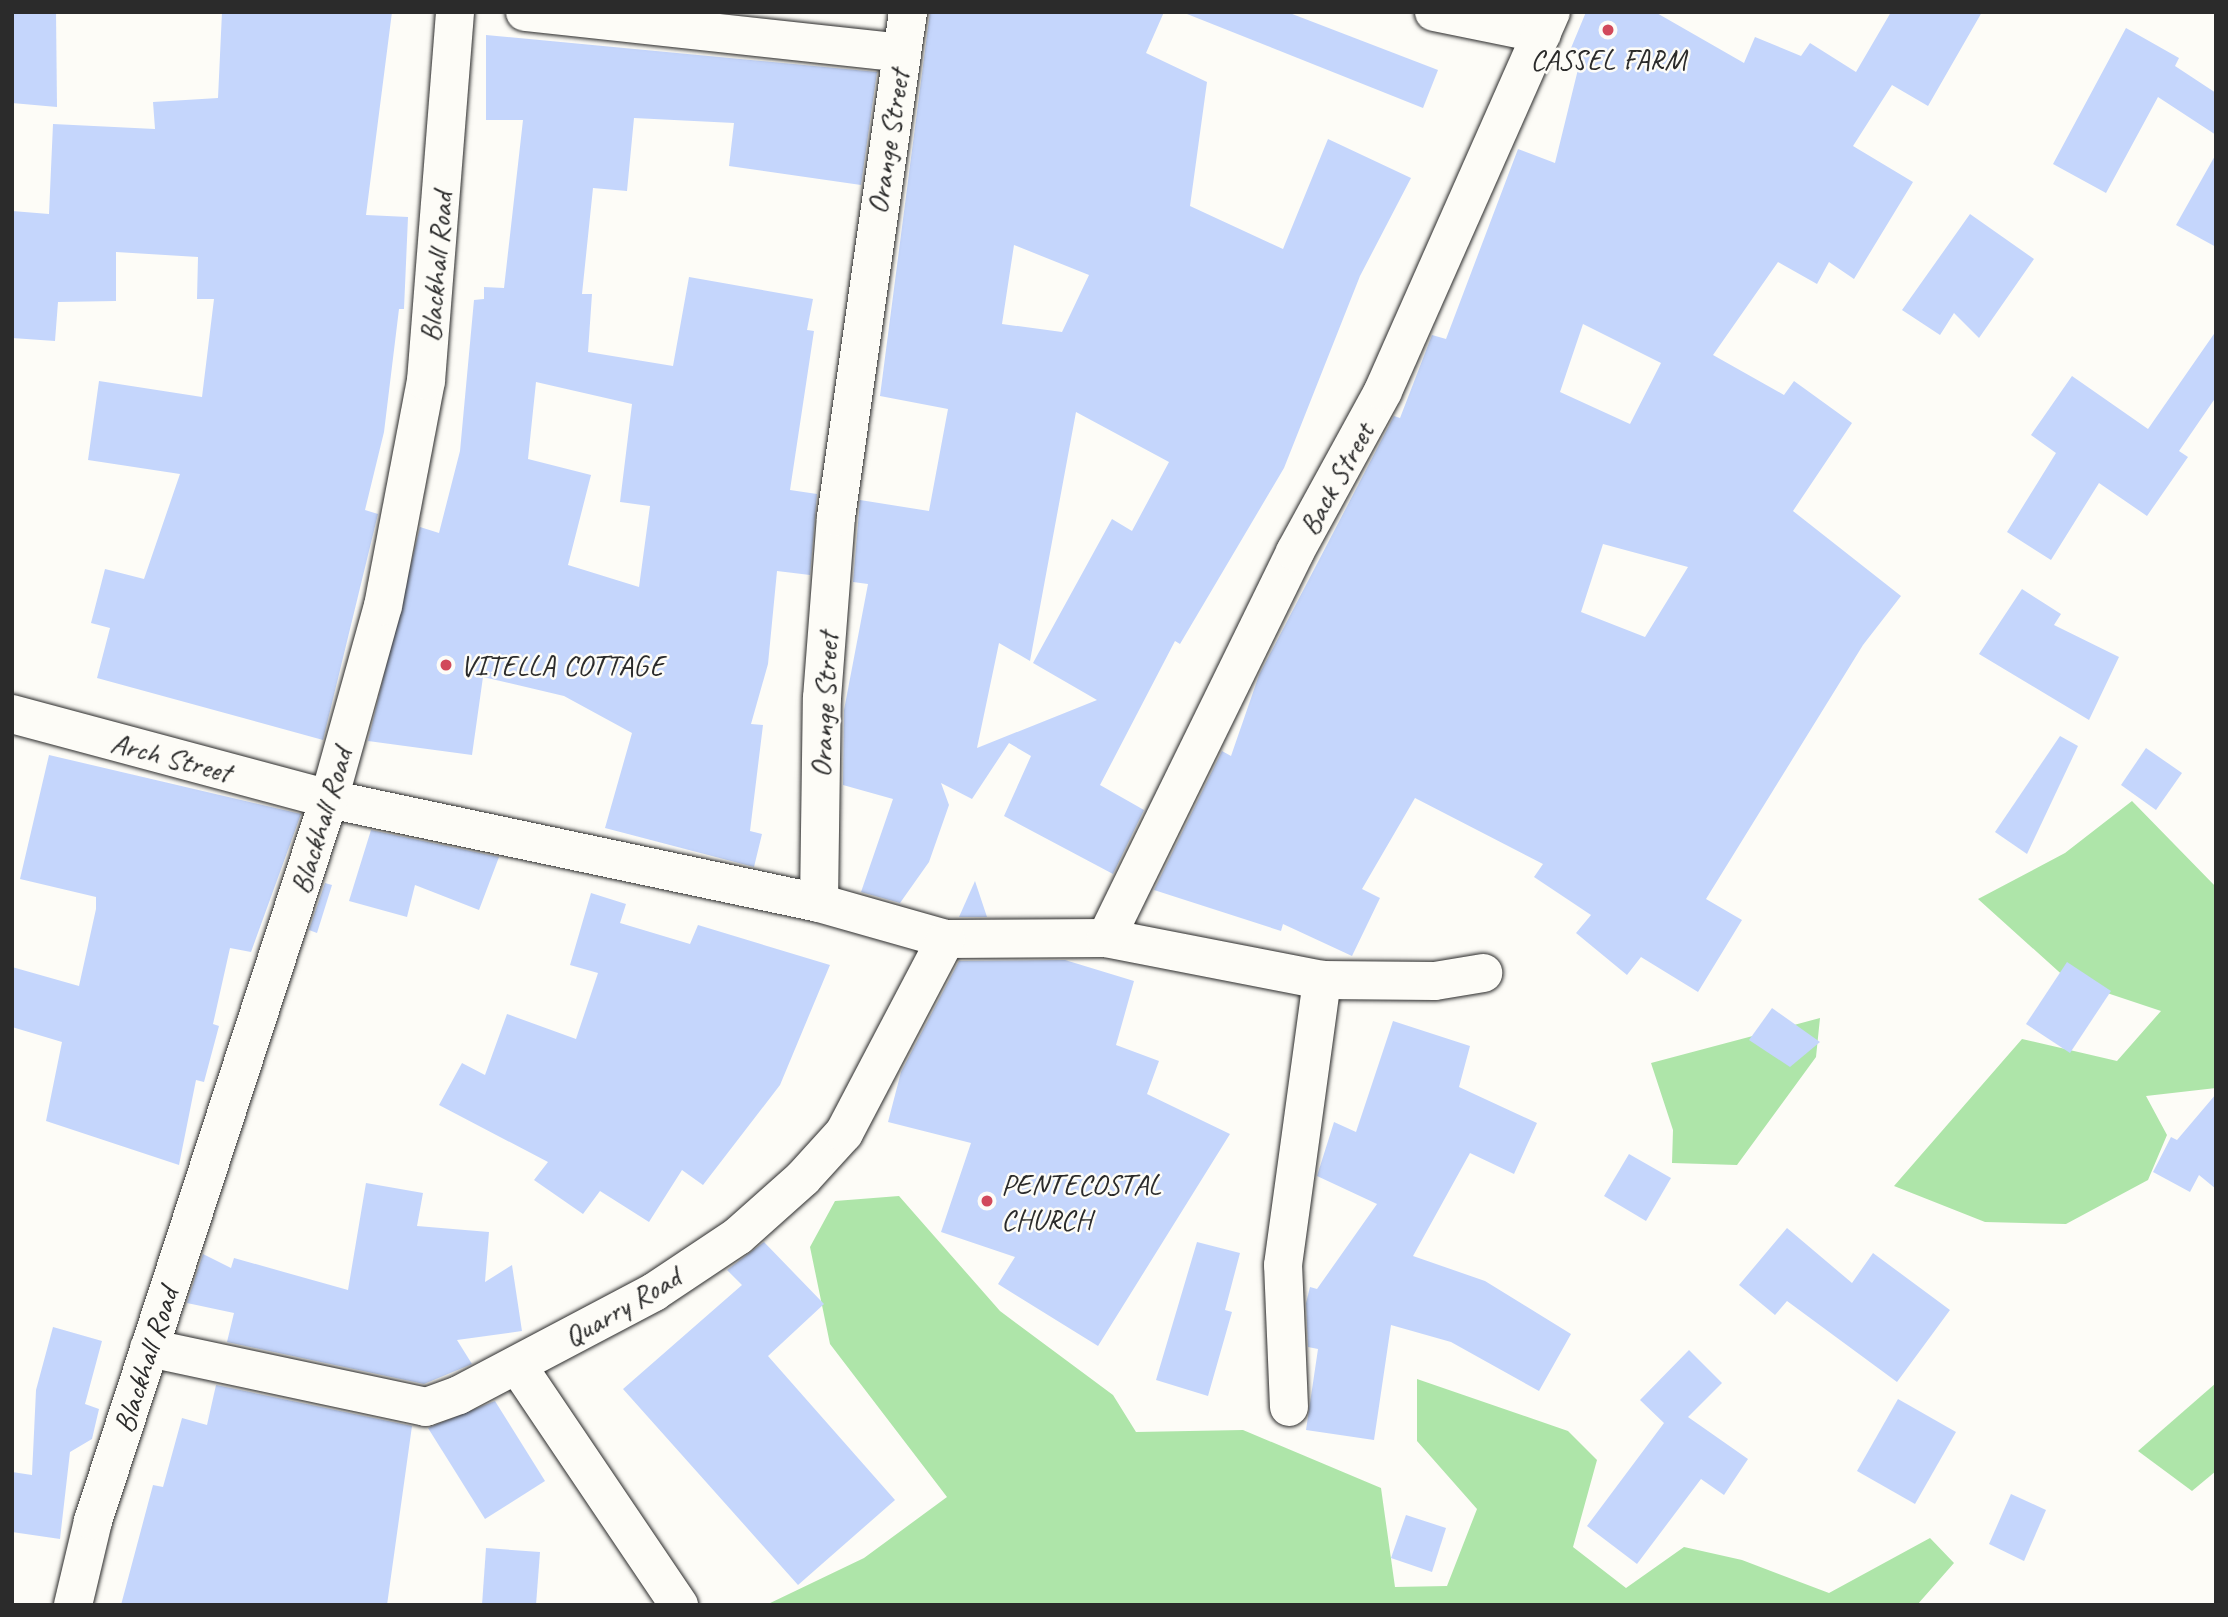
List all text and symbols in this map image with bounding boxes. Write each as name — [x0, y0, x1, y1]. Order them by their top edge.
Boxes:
marker: CASSEL FARM — [1600, 22, 1616, 38]
place label: CASSEL FARM — [1530, 41, 1686, 77]
street label: Orange Street — [859, 68, 917, 216]
street label: Blackhall Road — [412, 191, 460, 343]
street label: Back Street — [1290, 417, 1382, 541]
street label: Orange Street — [802, 632, 846, 778]
place label: VITELLA COTTAGE — [460, 647, 661, 683]
marker: VITELLA COTTAGE — [438, 657, 454, 673]
street label: Arch Street — [107, 724, 235, 790]
street label: Blackhall Road — [282, 744, 360, 898]
place label: PENTECOSTAL CHURCH — [1001, 1166, 1160, 1236]
marker: PENTECOSTAL CHURCH — [979, 1193, 995, 1209]
street label: Quarry Road — [558, 1260, 686, 1354]
street label: Blackhall Road — [106, 1284, 186, 1436]

